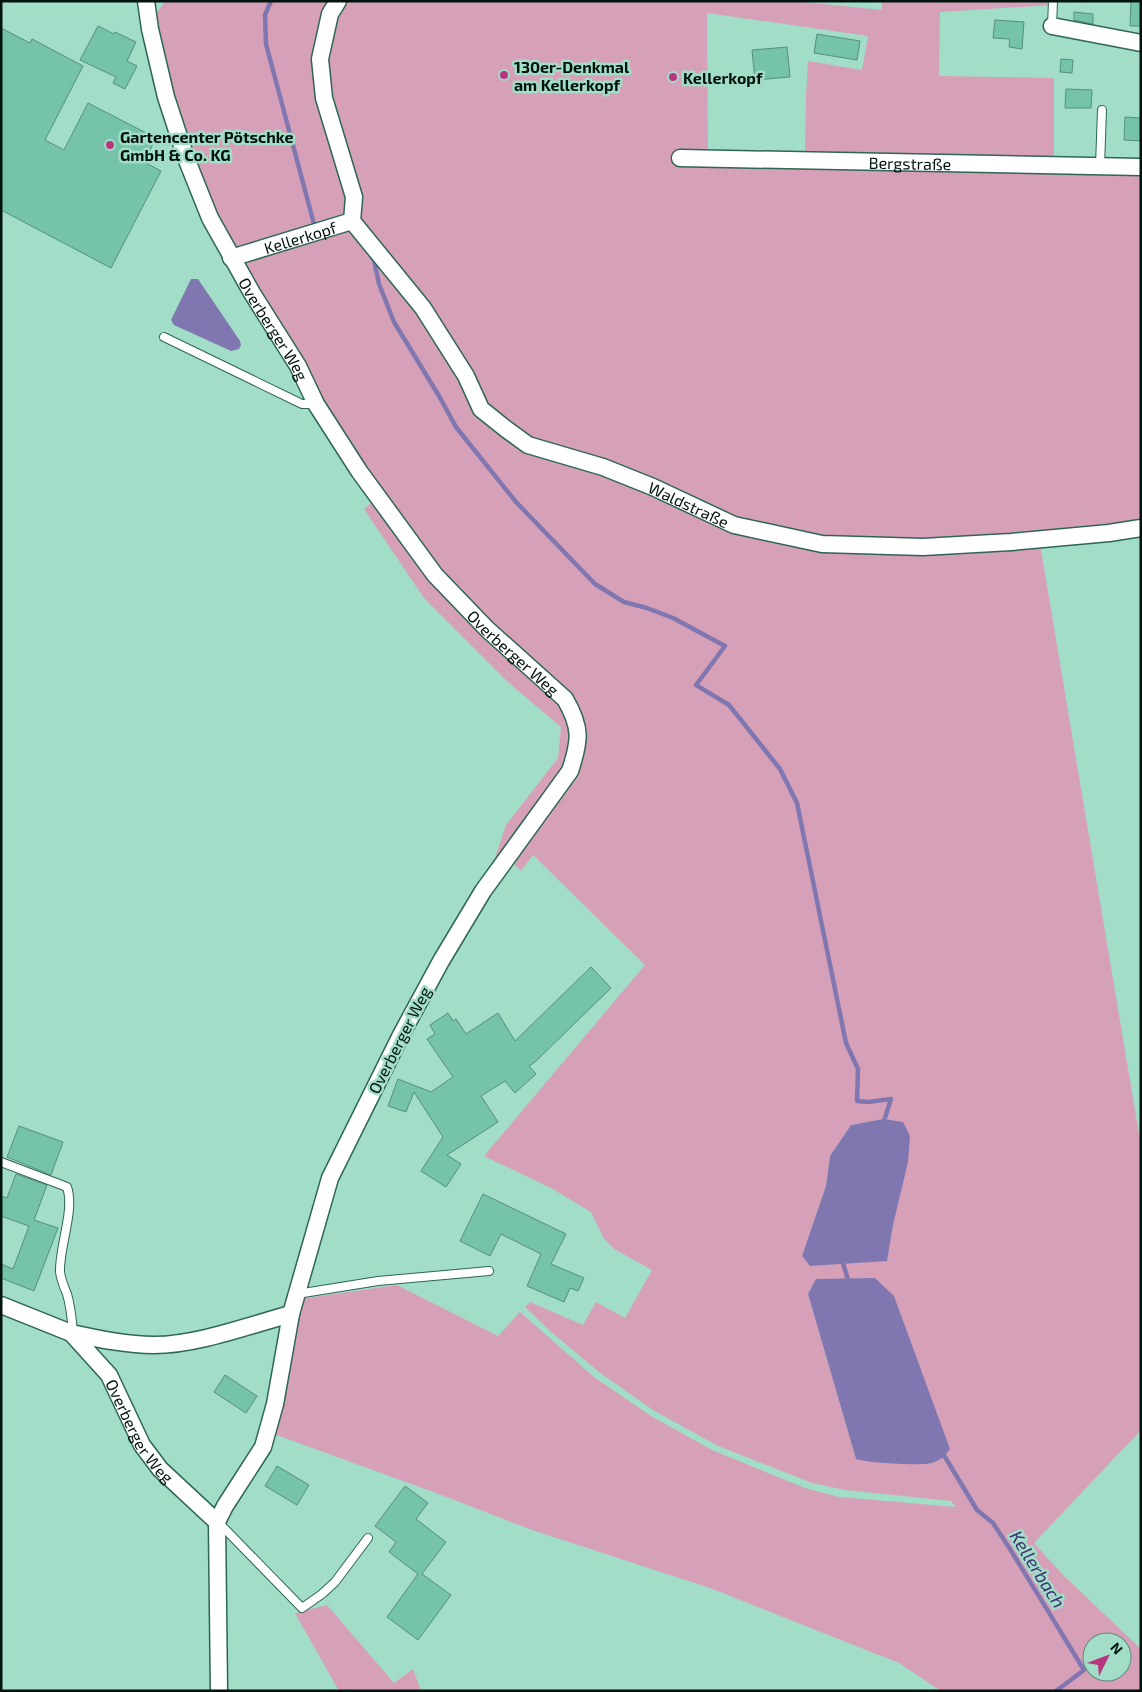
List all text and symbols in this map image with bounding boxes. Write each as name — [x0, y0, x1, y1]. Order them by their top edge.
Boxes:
place label: 130er-Denkmal am Kellerkopf — [514, 57, 630, 94]
place label: Kellerkopf — [683, 68, 763, 87]
marker: 130er-Denkmal am Kellerkopf — [498, 69, 510, 81]
marker: Kellerkopf — [667, 71, 679, 83]
place label: Gartencenter Pötschke GmbH & Co. KG — [120, 127, 294, 164]
marker: Gartencenter Pötschke GmbH & Co. KG — [104, 139, 116, 151]
street label: Bergstraße — [868, 152, 951, 173]
street label: Kellerkopf — [261, 217, 339, 257]
street label: Overberger Weg — [236, 274, 313, 383]
street label: Waldstraße — [646, 477, 732, 531]
street label: Overberger Weg — [464, 606, 563, 699]
street label: Overberger Weg — [364, 983, 434, 1097]
street label: Overberger Weg — [103, 1376, 178, 1486]
water label: Kellerbach — [1006, 1526, 1070, 1612]
north arrow — [1082, 1632, 1132, 1682]
text: N — [1107, 1639, 1127, 1657]

